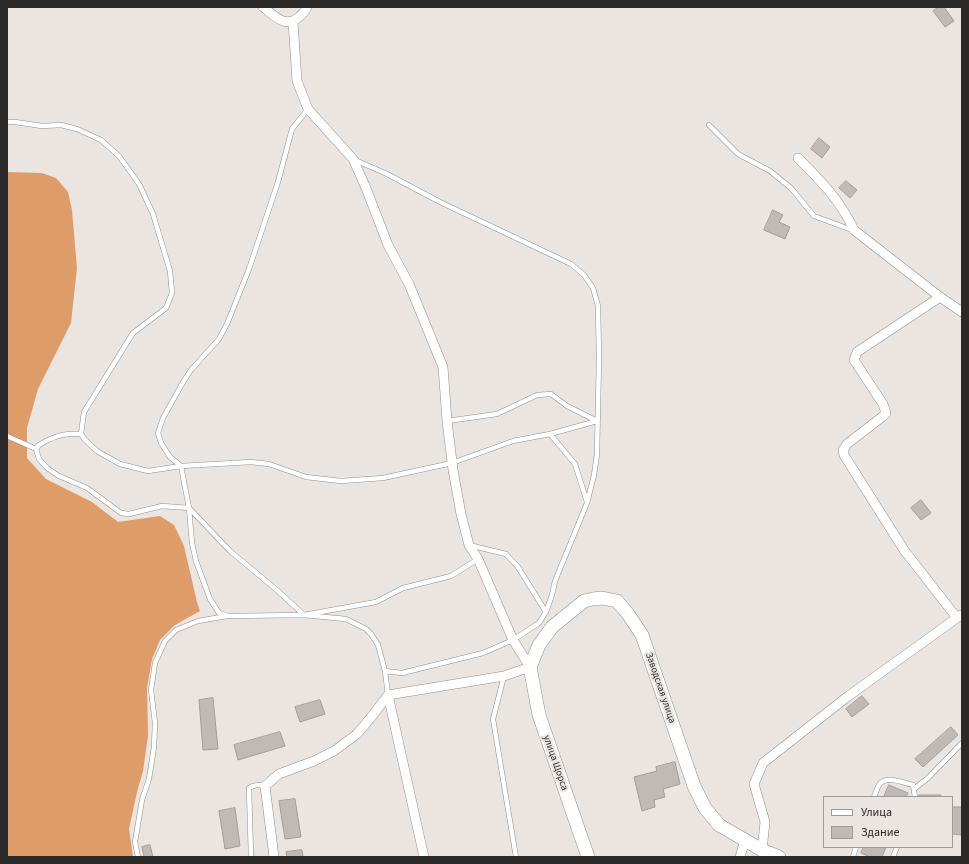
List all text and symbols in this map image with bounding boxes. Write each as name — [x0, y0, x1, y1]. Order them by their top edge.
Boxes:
street label: Заводская улица — [642, 651, 678, 725]
street label: улица Щорса — [540, 734, 570, 792]
legend — [823, 796, 953, 848]
text: Улица — [861, 804, 892, 821]
text: Здание — [861, 824, 900, 841]

